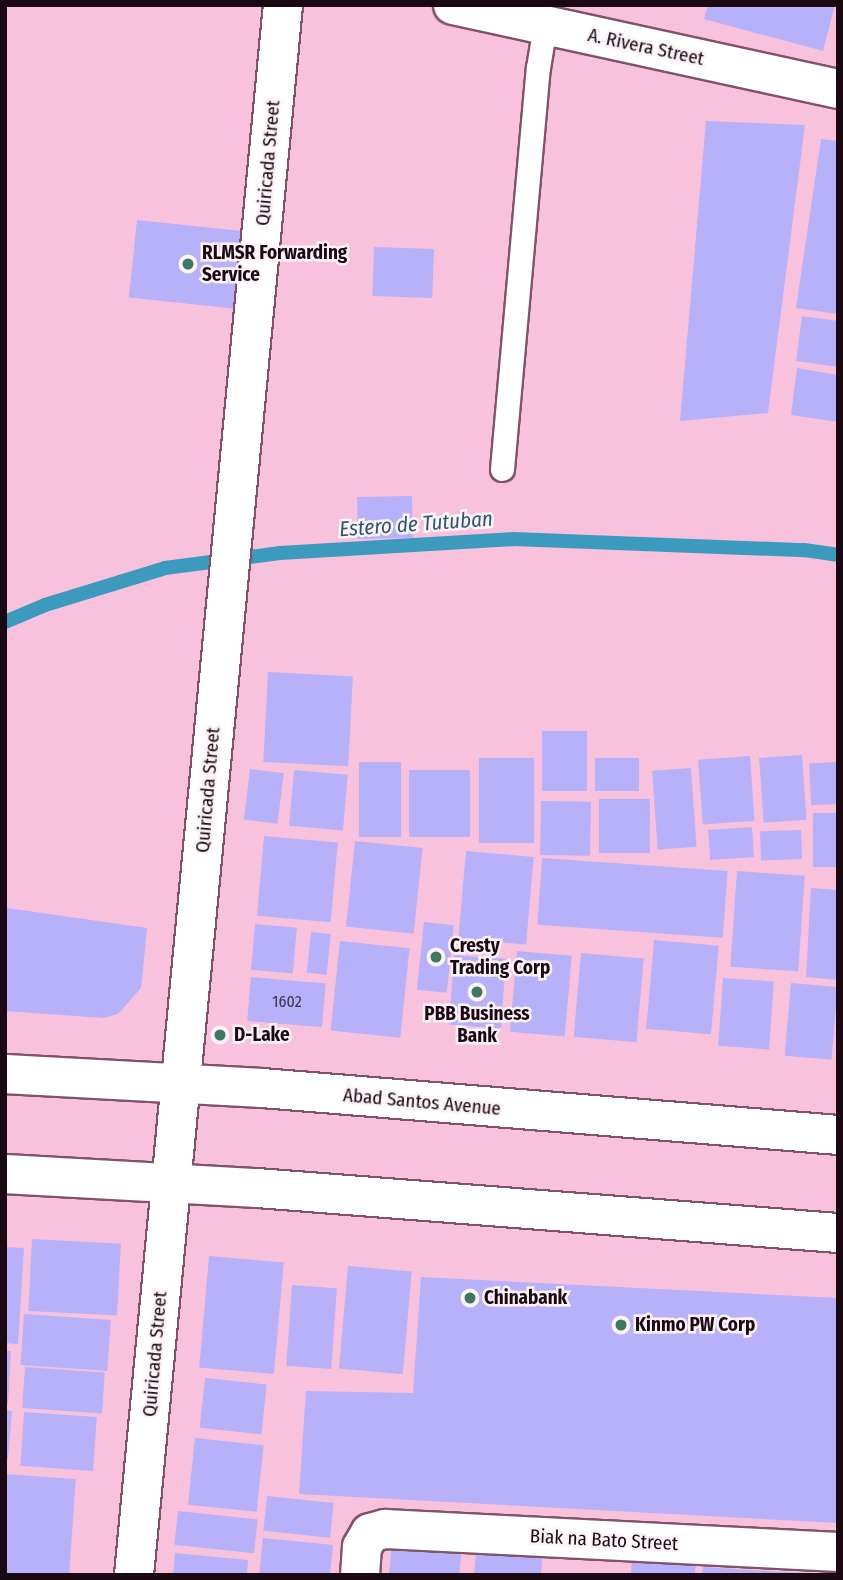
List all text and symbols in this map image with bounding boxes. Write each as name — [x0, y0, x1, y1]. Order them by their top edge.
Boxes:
street label: A. Rivera Street — [586, 24, 706, 70]
street label: Quiricada Street — [251, 99, 285, 227]
place label: RLMSR Forwarding Service — [202, 242, 347, 286]
marker: RLMSR Forwarding Service — [180, 256, 196, 272]
water label: Estero de Tutuban — [338, 506, 494, 542]
street label: Quiricada Street — [191, 726, 225, 854]
place label: Cresty Trading Corp — [450, 935, 550, 979]
marker: Cresty Trading Corp — [428, 949, 444, 965]
marker: PBB Business Bank — [469, 984, 485, 1000]
house number: 1602 — [272, 992, 302, 1012]
place label: PBB Business Bank — [424, 1003, 530, 1047]
place label: D-Lake — [234, 1024, 290, 1046]
marker: D-Lake — [212, 1027, 228, 1043]
street label: Abad Santos Avenue — [342, 1084, 502, 1120]
place label: Chinabank — [484, 1287, 567, 1309]
street label: Quiricada Street — [138, 1290, 172, 1418]
marker: Chinabank — [462, 1290, 478, 1306]
place label: Kinmo PW Corp — [635, 1314, 755, 1336]
marker: Kinmo PW Corp — [613, 1317, 629, 1333]
street label: Biak na Bato Street — [529, 1525, 679, 1555]

